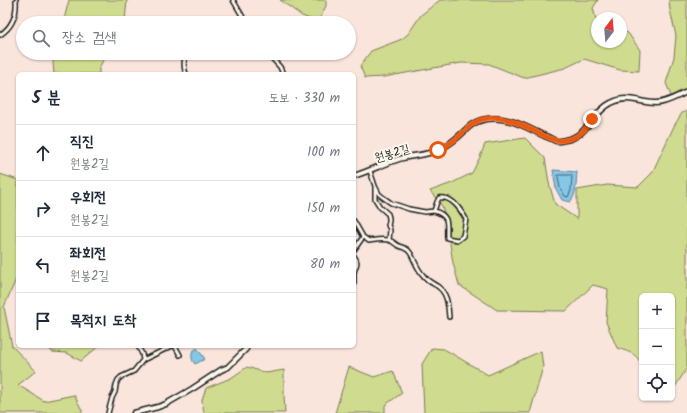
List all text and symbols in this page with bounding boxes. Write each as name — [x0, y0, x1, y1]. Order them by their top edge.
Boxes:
north arrow — [591, 12, 627, 48]
search box — [16, 16, 356, 60]
text: 장소 검색 — [62, 26, 116, 50]
icon: search — [30, 27, 52, 49]
text: 5 분 — [32, 85, 61, 112]
text: 도보 · 330 m — [269, 88, 340, 109]
route end — [583, 110, 601, 128]
text: 직진 — [70, 130, 94, 154]
street label: 원봉2길 — [372, 139, 412, 168]
route start — [429, 141, 447, 159]
icon: ahead — [32, 142, 54, 164]
text: 100 m — [307, 142, 340, 163]
text: 원봉2길 — [70, 154, 109, 175]
text: 우회전 — [70, 186, 106, 210]
icon: right — [32, 198, 54, 220]
text: 150 m — [307, 198, 340, 219]
text: 원봉2길 — [70, 210, 109, 231]
text: 좌회전 — [70, 242, 106, 266]
icon: left — [32, 254, 54, 276]
text: 80 m — [310, 254, 340, 275]
text: 원봉2길 — [70, 266, 109, 287]
map controls — [639, 293, 675, 401]
button: + — [639, 293, 675, 329]
text: 목적지 도착 — [70, 309, 136, 333]
icon: arrive — [32, 310, 54, 332]
button: − — [639, 329, 675, 365]
button: locate — [639, 365, 675, 401]

